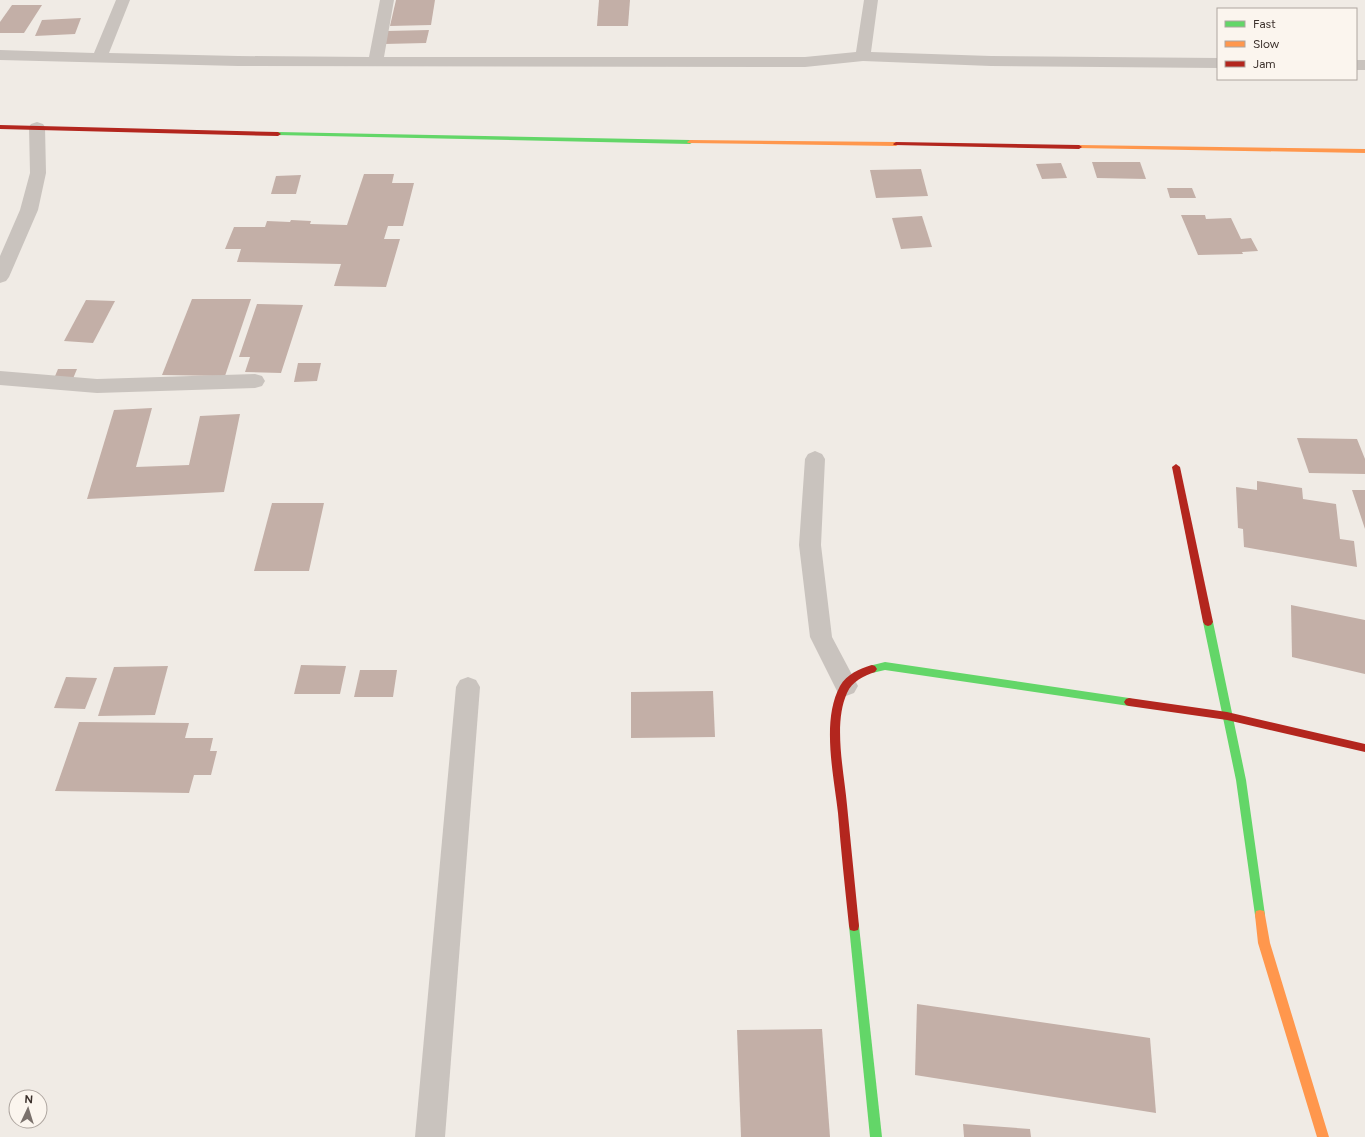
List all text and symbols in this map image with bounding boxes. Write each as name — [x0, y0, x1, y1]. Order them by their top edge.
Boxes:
legend — [1217, 8, 1357, 80]
text: Fast — [1253, 17, 1276, 31]
text: Slow — [1253, 37, 1280, 51]
text: Jam — [1253, 57, 1276, 71]
north arrow — [8, 1089, 48, 1129]
text: N — [24, 1093, 33, 1106]

